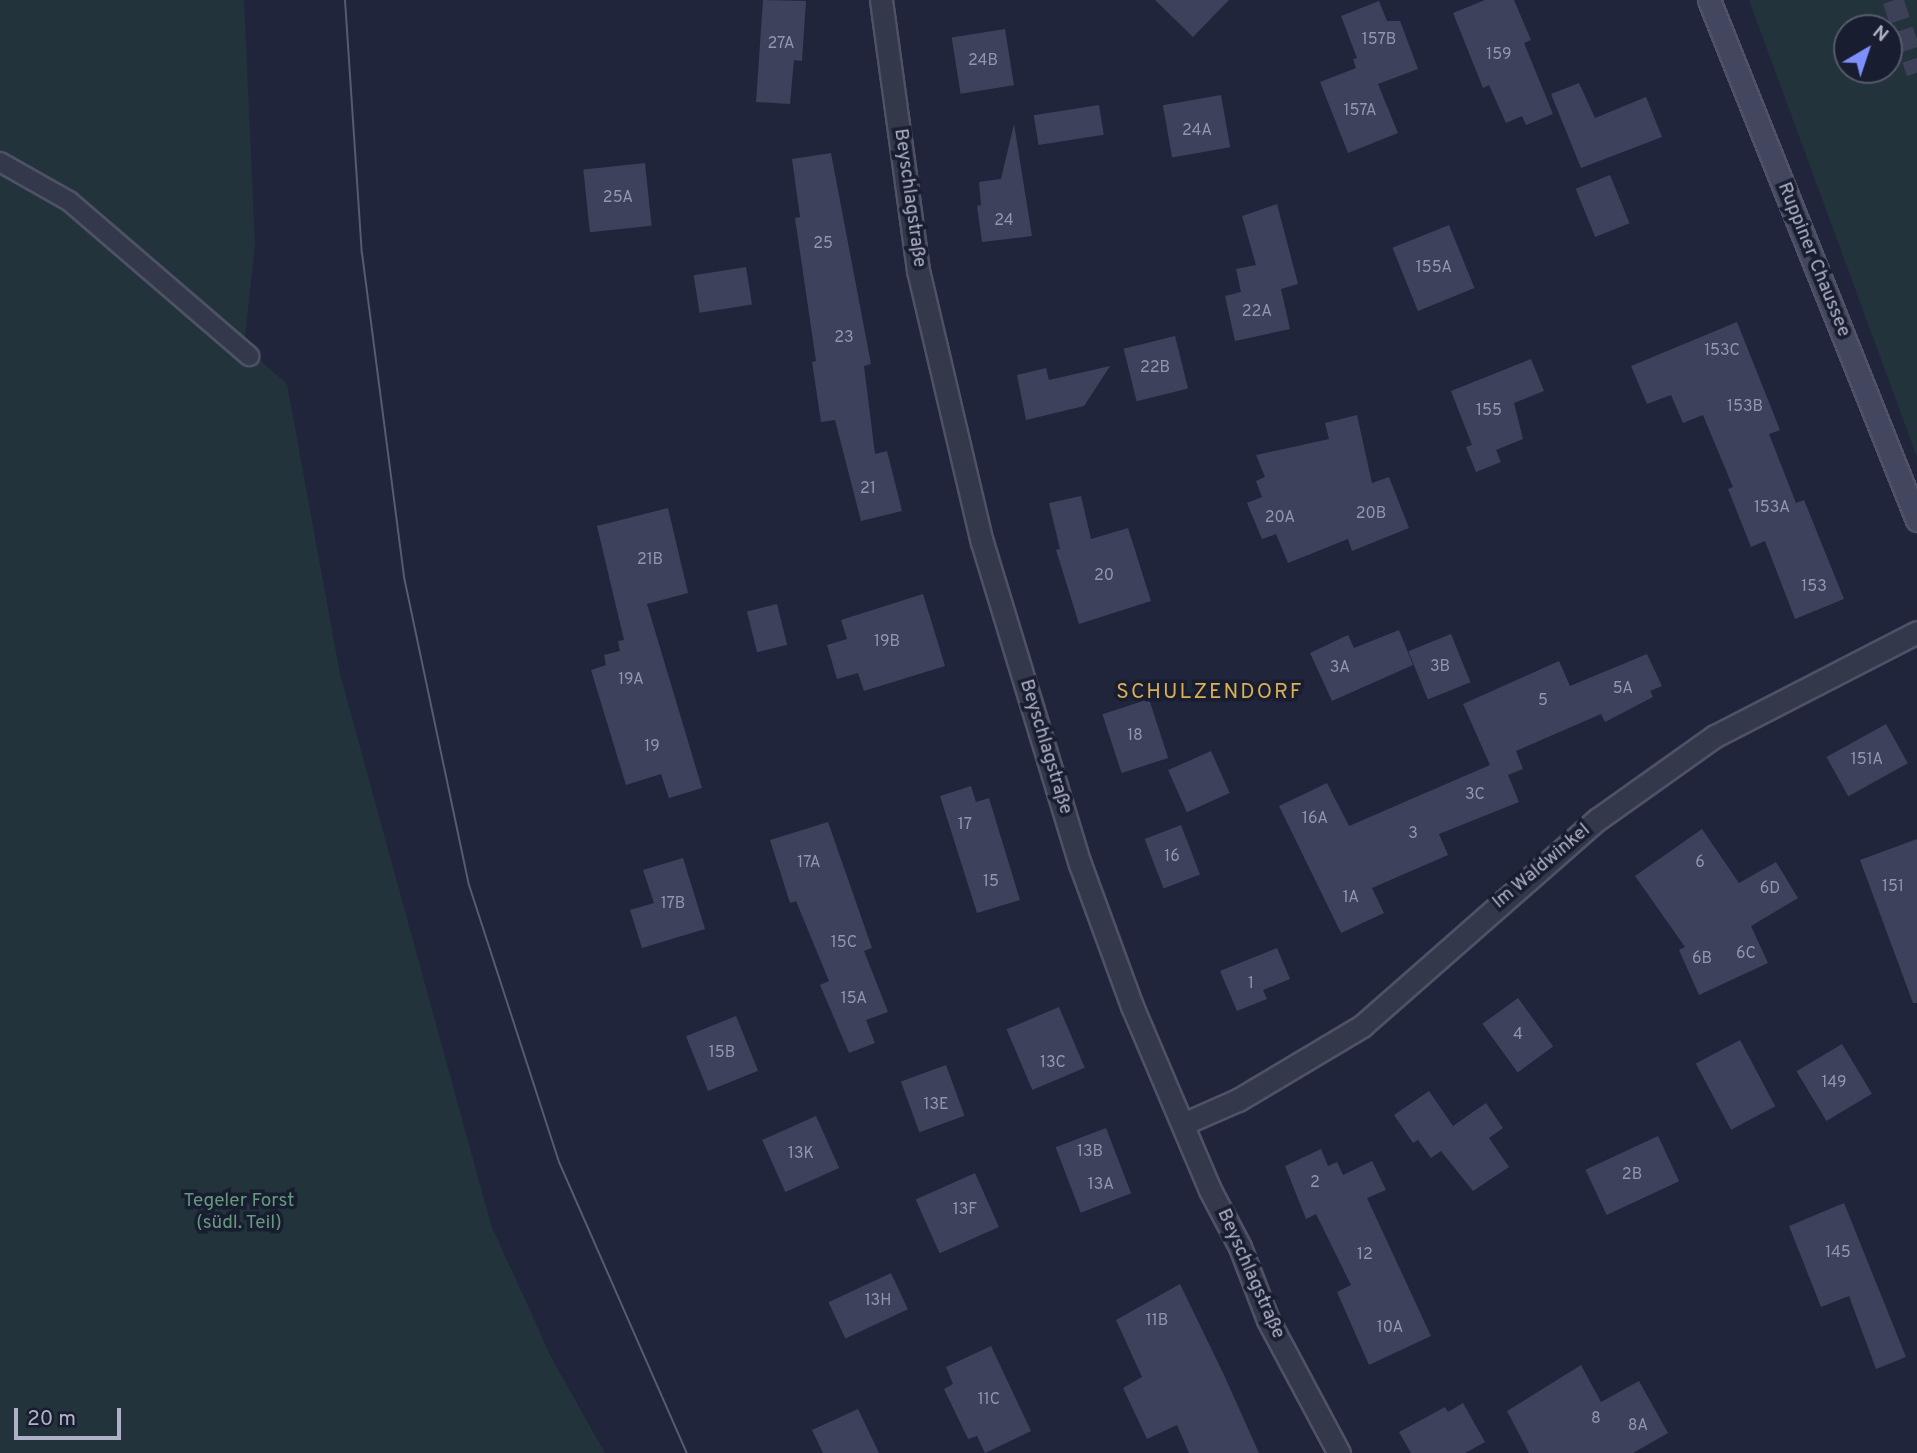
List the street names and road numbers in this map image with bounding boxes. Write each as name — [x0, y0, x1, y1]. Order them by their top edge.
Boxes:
street label: Beyschlagstraße — [888, 127, 930, 269]
street label: Ruppiner Chaussee — [1772, 179, 1854, 341]
street label: Beyschlagstraße — [1014, 677, 1076, 817]
street label: Im Waldwinkel — [1488, 819, 1596, 915]
street label: Beyschlagstraße — [1211, 1205, 1289, 1343]

